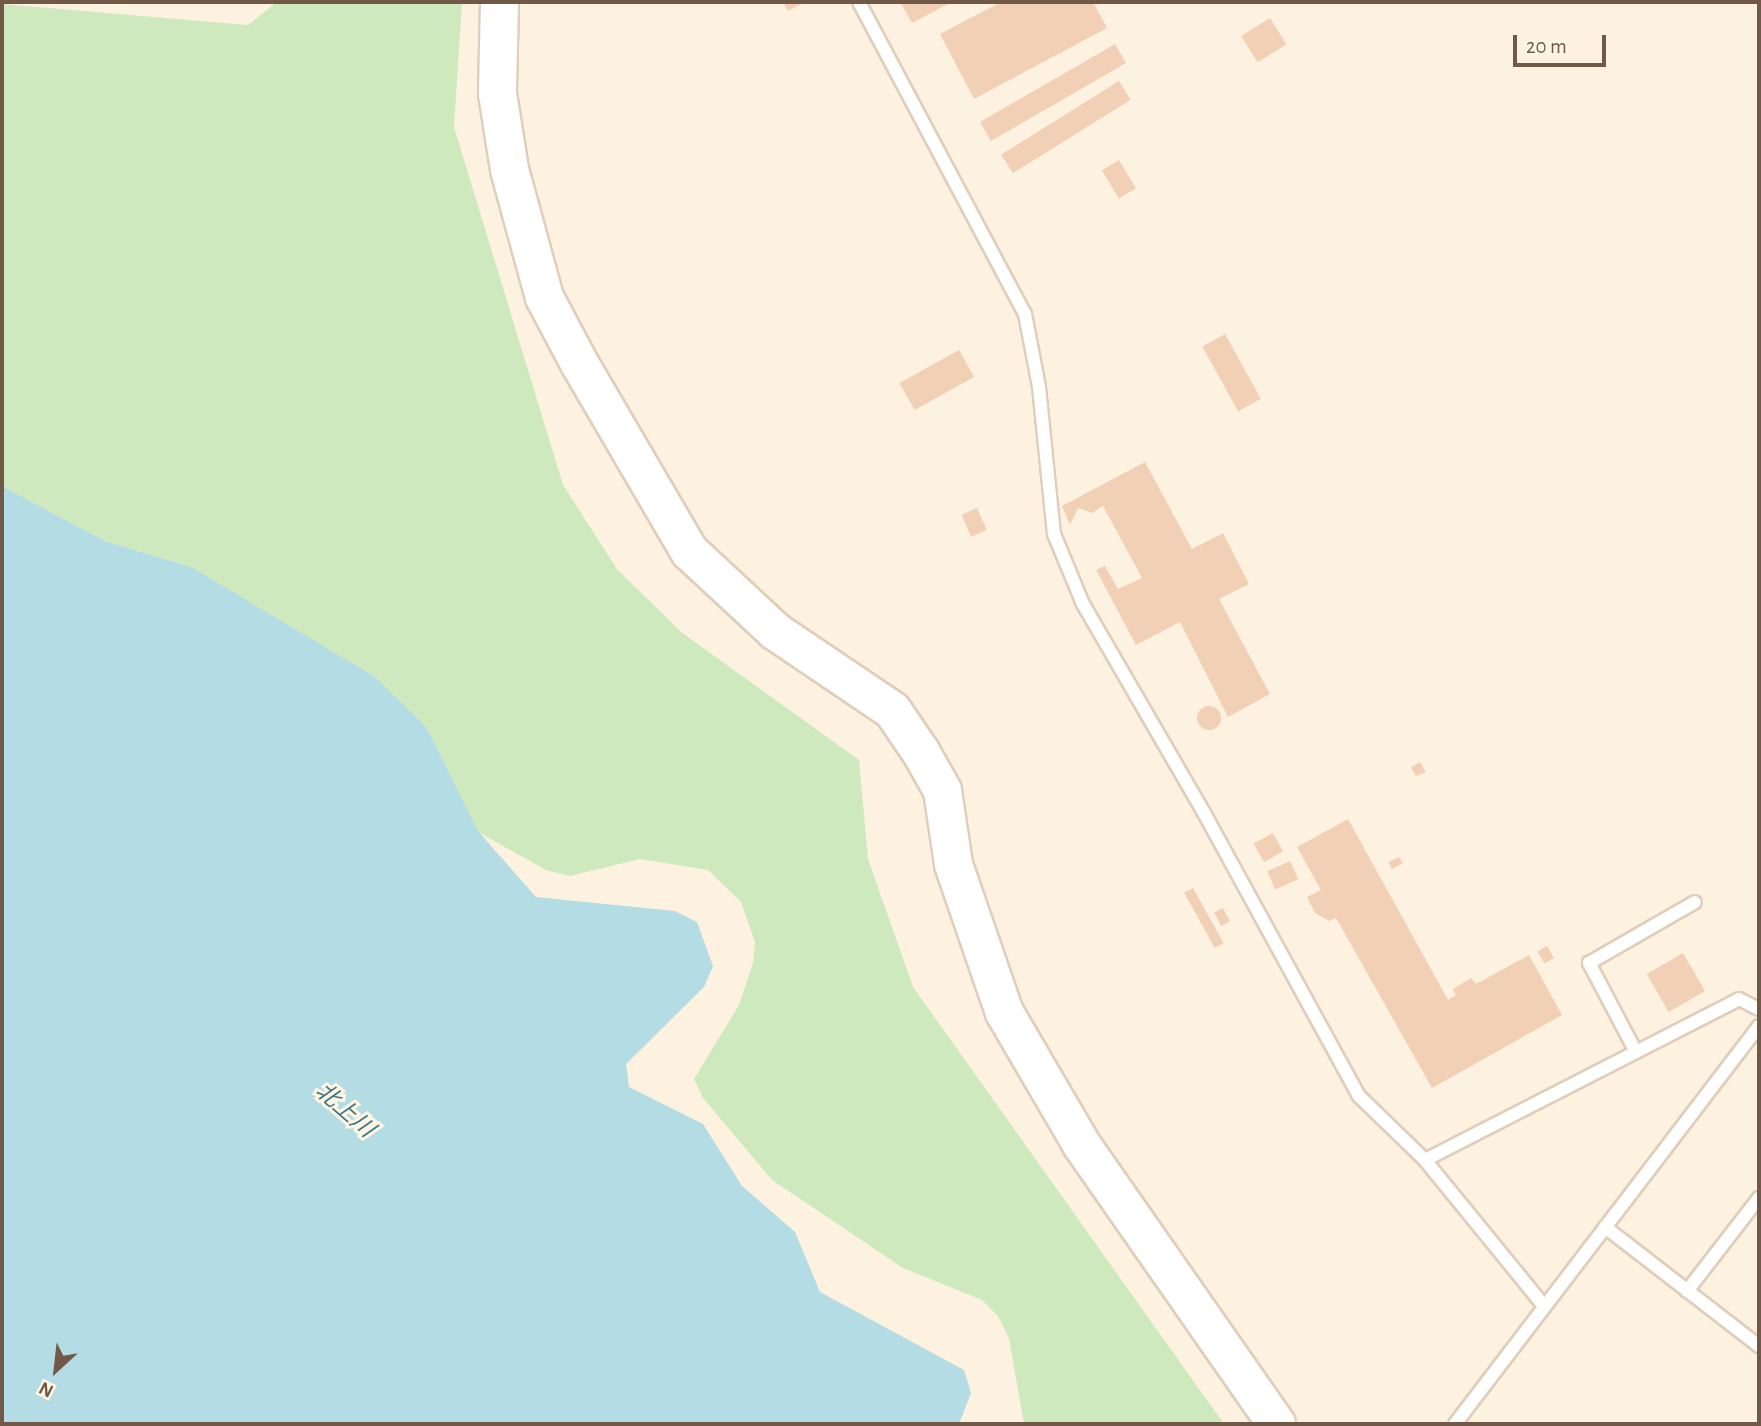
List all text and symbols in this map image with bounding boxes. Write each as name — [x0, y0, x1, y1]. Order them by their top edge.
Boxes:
scale bar — [1516, 21, 1609, 65]
text: 20 m — [1526, 36, 1567, 57]
water label: 北上川 — [309, 1078, 379, 1144]
north arrow — [21, 1335, 91, 1405]
text: N — [36, 1378, 56, 1401]

